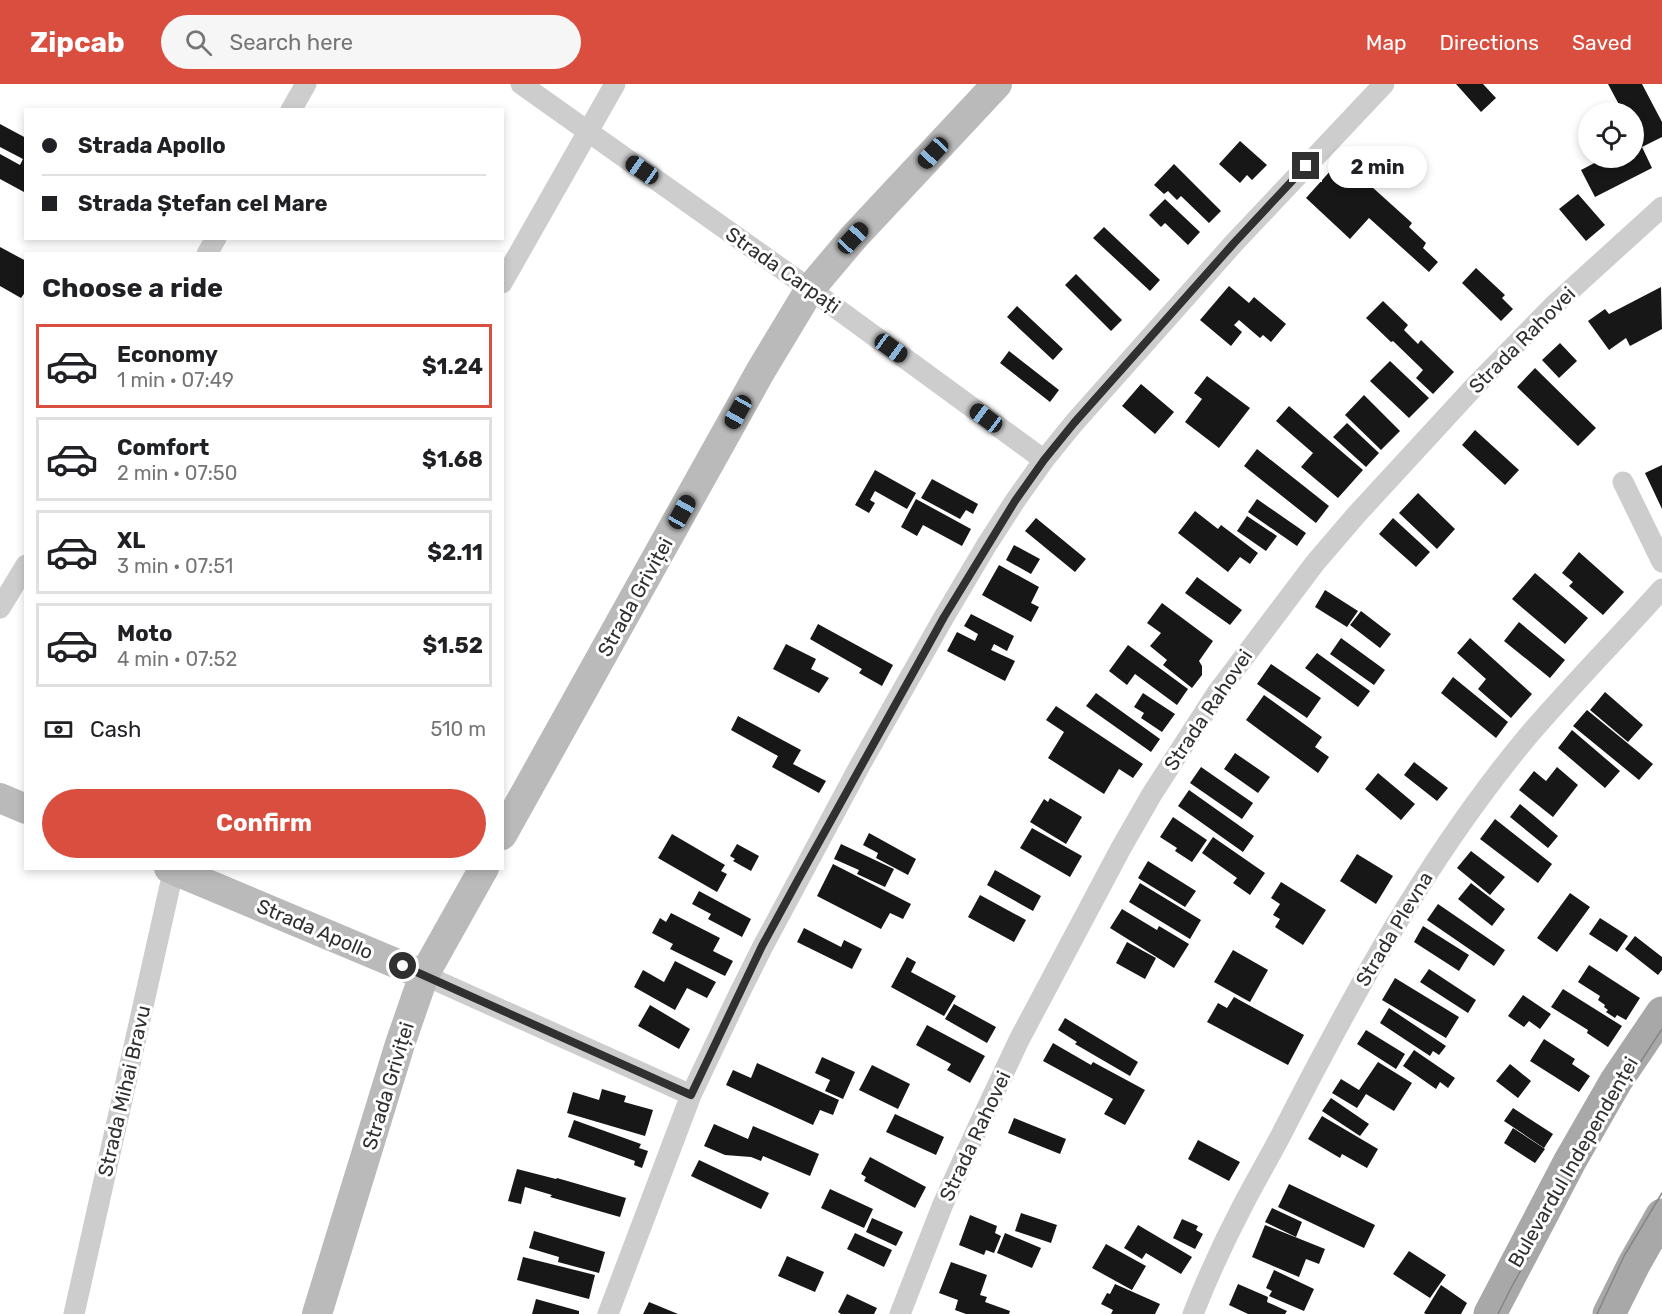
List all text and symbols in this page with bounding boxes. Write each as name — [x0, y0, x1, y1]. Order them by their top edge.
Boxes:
search box — [161, 15, 581, 69]
text: Zipcab — [30, 26, 125, 59]
icon: search — [182, 26, 215, 59]
text: Search here — [230, 29, 353, 56]
text: Map — [1366, 30, 1407, 55]
text: Directions — [1440, 30, 1539, 55]
text: Saved — [1572, 30, 1632, 55]
map controls — [1578, 102, 1644, 168]
button: locate — [1578, 102, 1644, 168]
text: Strada Apollo — [78, 132, 226, 159]
car — [914, 134, 952, 172]
callout: 2 min — [1327, 145, 1426, 187]
car — [622, 152, 662, 188]
route end — [1292, 152, 1319, 179]
text: 2 min — [1350, 155, 1405, 179]
text: Strada Ștefan cel Mare — [78, 190, 328, 217]
car — [834, 219, 872, 257]
street label: Strada Carpați — [721, 222, 845, 318]
text: Choose a ride — [42, 272, 223, 304]
street label: Strada Rahovei — [1464, 282, 1580, 398]
car — [871, 330, 911, 366]
icon: car — [45, 339, 99, 393]
text: Economy — [117, 341, 218, 368]
text: $1.24 — [422, 353, 483, 380]
text: 1 min · 07:49 — [117, 368, 234, 392]
car — [721, 392, 755, 432]
car — [966, 400, 1006, 436]
icon: car — [45, 432, 99, 486]
text: Comfort — [117, 434, 209, 461]
text: $1.68 — [422, 446, 483, 473]
text: 2 min · 07:50 — [117, 461, 237, 485]
car — [665, 492, 699, 532]
icon: car — [45, 525, 99, 579]
text: XL — [117, 527, 145, 554]
street label: Strada Griviței — [592, 533, 678, 661]
text: $2.11 — [427, 539, 483, 566]
text: 3 min · 07:51 — [117, 554, 233, 578]
icon: car — [45, 618, 99, 672]
text: Moto — [117, 620, 172, 647]
text: $1.52 — [423, 632, 483, 659]
street label: Strada Rahovei — [1159, 645, 1257, 775]
text: 4 min · 07:52 — [117, 647, 237, 671]
icon: cash — [42, 713, 75, 746]
text: Cash — [90, 716, 141, 743]
text: 510 m — [430, 717, 486, 741]
button: Confirm — [42, 789, 486, 858]
street label: Strada Plevna — [1350, 867, 1438, 991]
street label: Strada Apollo — [253, 894, 377, 964]
route start — [389, 952, 416, 979]
street label: Strada Mihai Bravu — [93, 1003, 155, 1179]
street label: Strada Griviței — [357, 1019, 419, 1153]
street label: Bulevardul Independenței — [1503, 1053, 1643, 1271]
street label: Strada Rahovei — [934, 1067, 1016, 1205]

